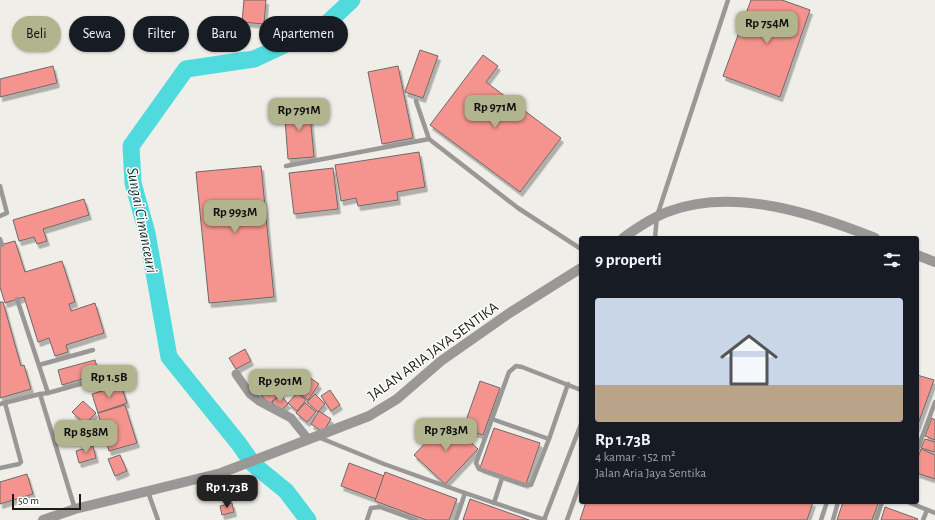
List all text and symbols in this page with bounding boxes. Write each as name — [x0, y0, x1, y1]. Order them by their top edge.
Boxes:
pin: Rp 754M — [730, 11, 804, 45]
chip: Beli — [12, 16, 61, 52]
chip: Sewa — [69, 16, 125, 52]
chip: Filter — [133, 16, 189, 52]
chip: Baru — [197, 16, 251, 52]
chip: Apartemen — [259, 16, 348, 52]
text: Rp 754M — [745, 17, 789, 30]
pin: Rp 971M — [458, 95, 532, 129]
pin: Rp 791M — [262, 98, 336, 132]
text: Rp 971M — [473, 101, 517, 114]
text: Rp 791M — [277, 104, 321, 117]
water label: Sungai Cimanceuri — [124, 166, 160, 275]
pin: Rp 993M — [198, 200, 272, 234]
text: Rp 993M — [213, 206, 257, 219]
icon: filters — [881, 249, 903, 271]
text: 9 properti — [595, 251, 662, 268]
street label: JALAN ARIA JAYA SENTIKA — [366, 299, 501, 404]
icon: home — [713, 324, 785, 396]
pin: Rp 1.5B — [72, 365, 146, 399]
pin: Rp 901M — [243, 369, 317, 403]
text: Rp 1.5B — [91, 371, 127, 384]
text: Rp 901M — [258, 375, 302, 388]
pin: Rp 783M — [409, 418, 483, 452]
pin: Rp 858M — [49, 420, 123, 454]
text: Rp 783M — [424, 424, 468, 437]
text: Rp 858M — [64, 426, 108, 439]
text: Rp 1.73B — [595, 431, 651, 448]
text: 4 kamar · 152 m² — [595, 451, 676, 464]
text: Jalan Aria Jaya Sentika — [595, 467, 706, 480]
pin: Rp 1.73B — [186, 475, 268, 509]
text: Rp 1.73B — [206, 481, 248, 494]
scale bar — [12, 492, 81, 511]
text: 50 m — [18, 495, 39, 506]

